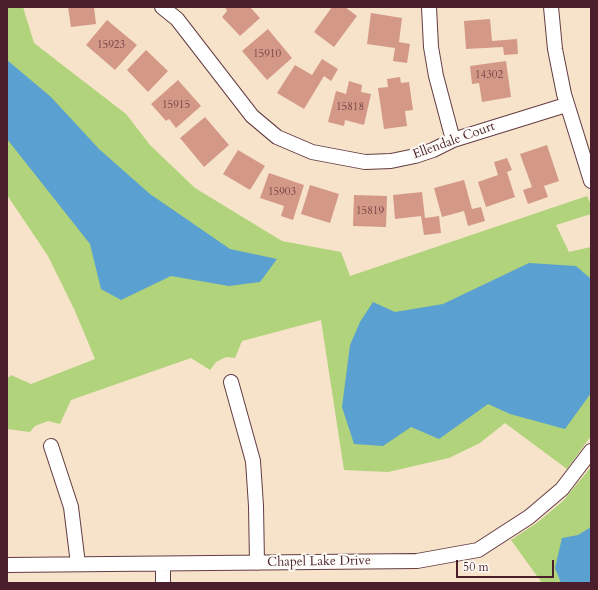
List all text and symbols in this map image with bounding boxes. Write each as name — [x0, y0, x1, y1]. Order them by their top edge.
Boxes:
house number: 15923 — [97, 38, 125, 52]
house number: 15910 — [253, 47, 281, 61]
house number: 14302 — [475, 68, 503, 82]
house number: 15915 — [162, 98, 190, 112]
house number: 15818 — [336, 100, 364, 114]
street label: Ellendale Court — [411, 119, 497, 163]
house number: 15903 — [268, 185, 296, 199]
house number: 15819 — [356, 204, 384, 218]
scale bar — [458, 552, 556, 578]
street label: Chapel Lake Drive — [267, 553, 371, 571]
text: 50 m — [463, 559, 489, 575]

